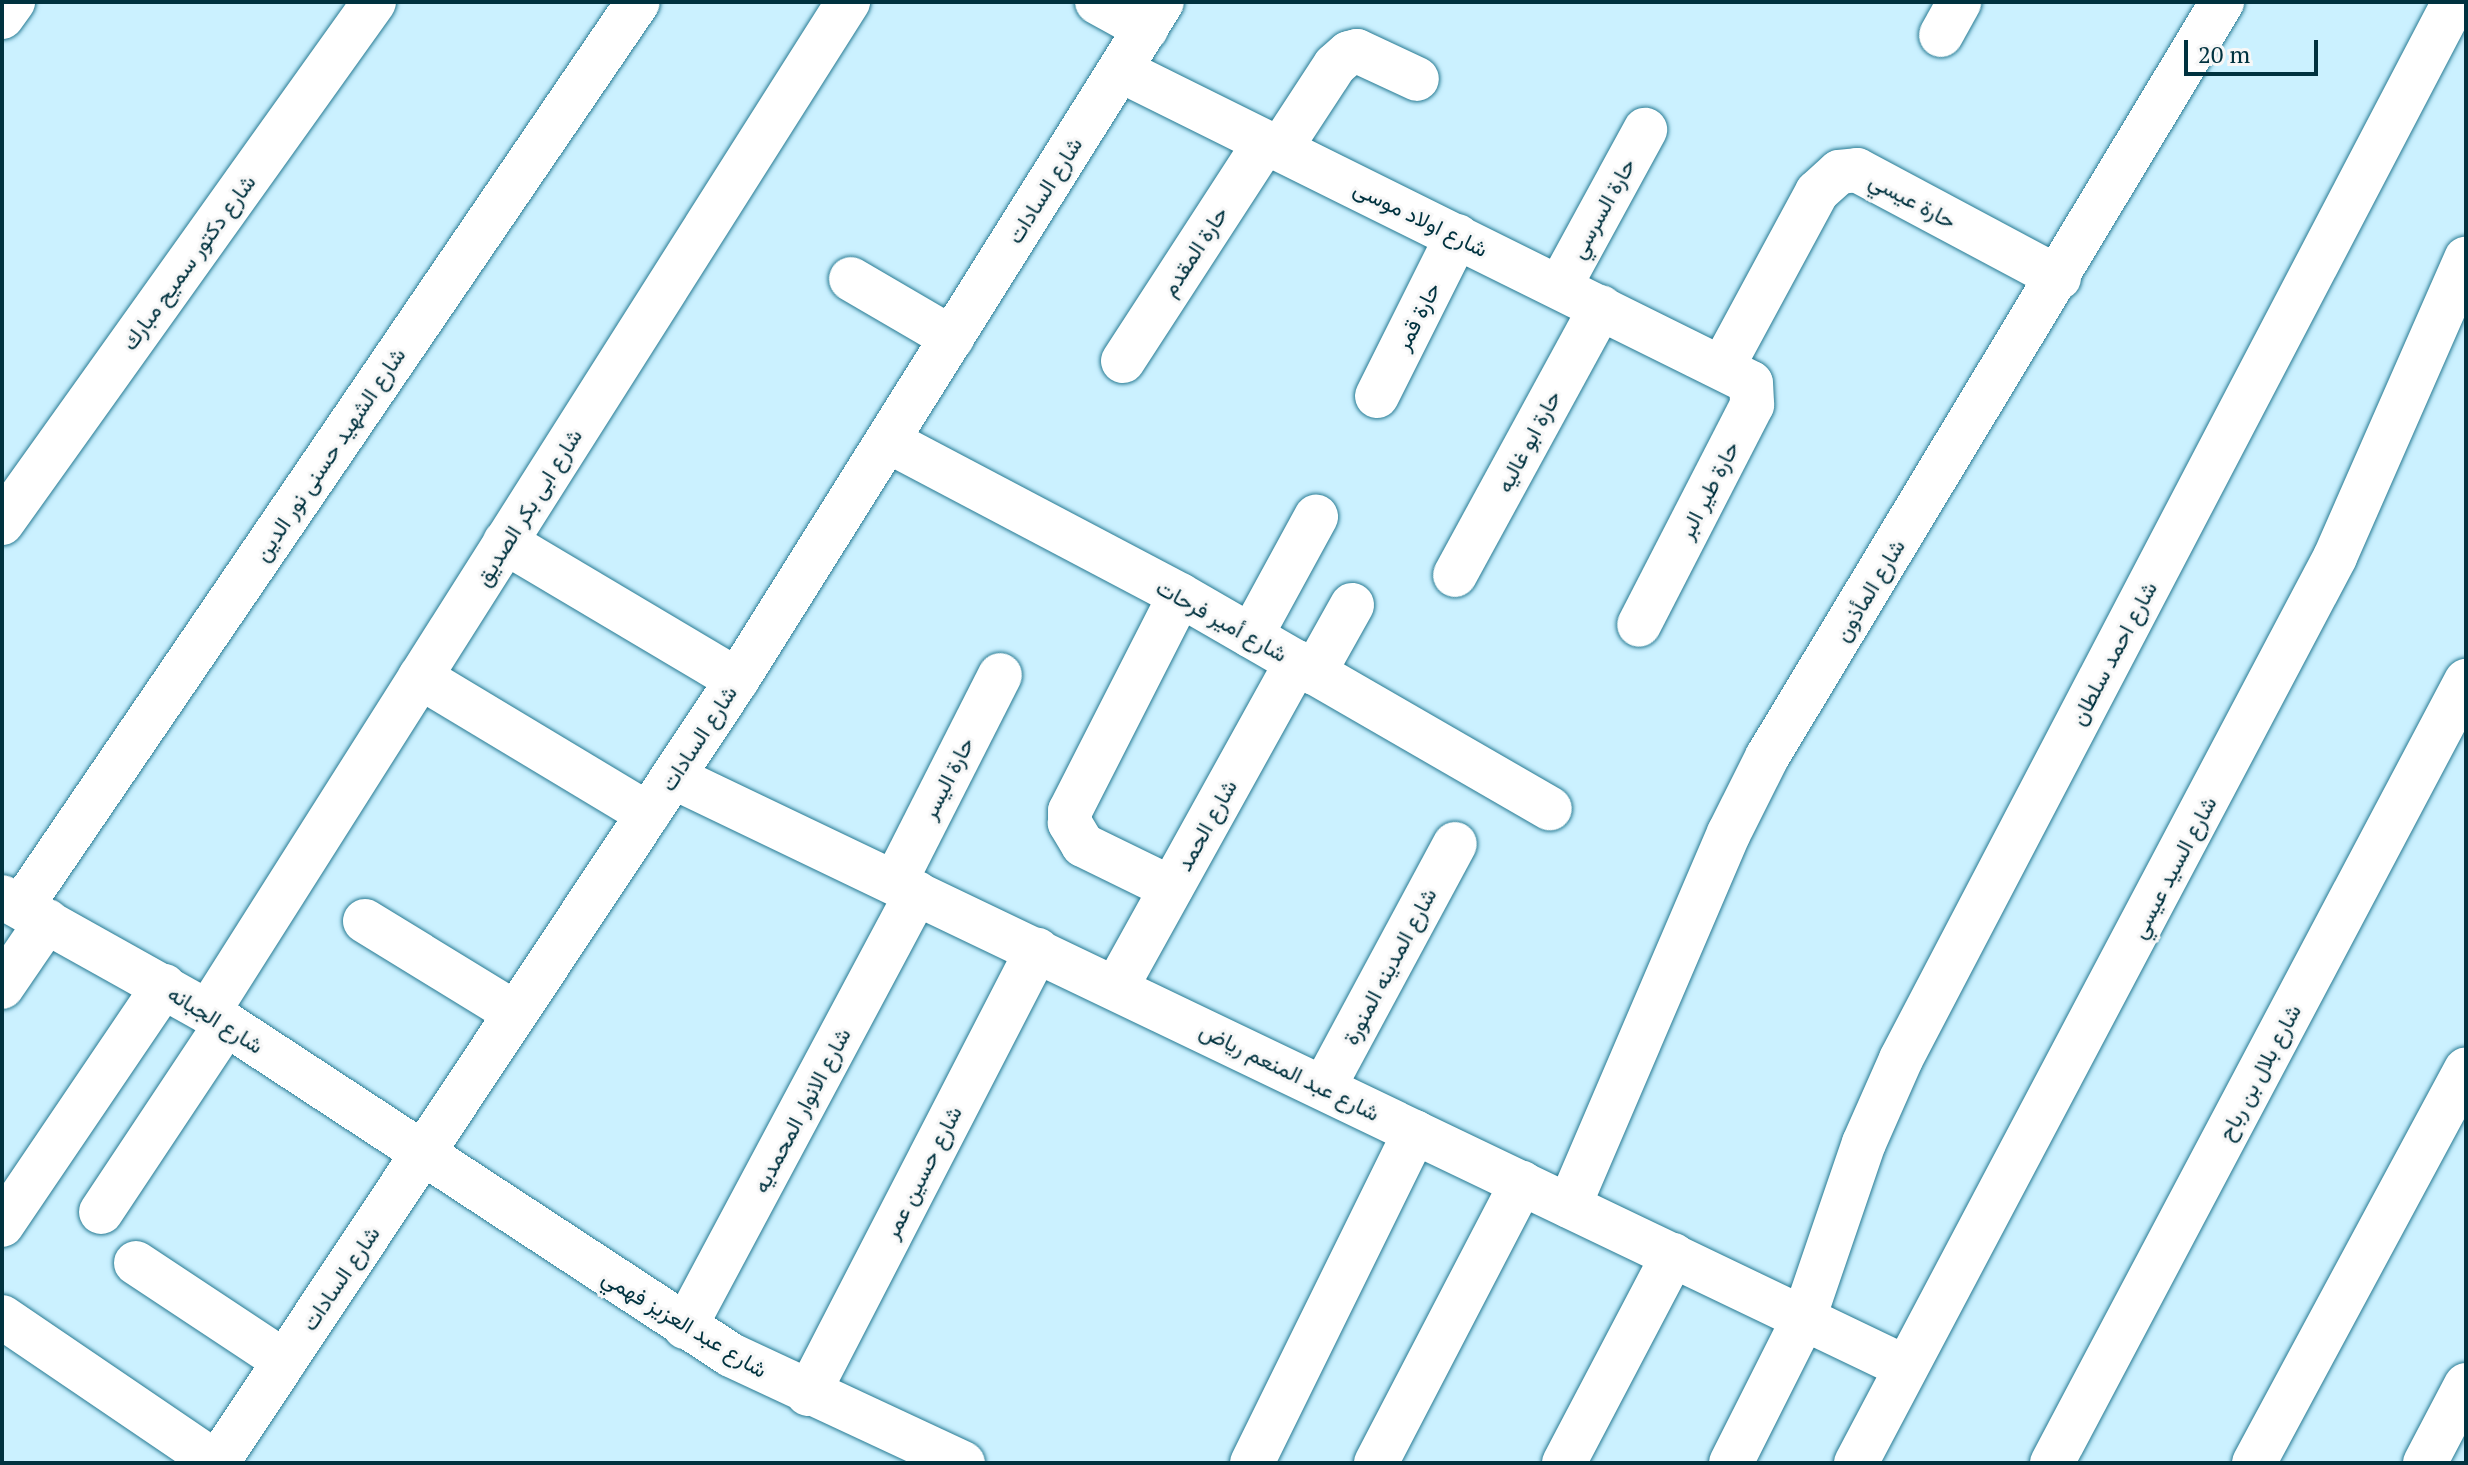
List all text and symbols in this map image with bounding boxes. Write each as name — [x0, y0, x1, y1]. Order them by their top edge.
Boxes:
scale bar — [2188, 24, 2322, 74]
text: 20 m — [2198, 38, 2250, 70]
street label: شارع السادات — [1001, 132, 1087, 248]
street label: حارة السرسي — [1564, 153, 1640, 263]
street label: حارة عيسي — [1865, 166, 1961, 234]
street label: شارع دكتور سميح مبارك — [116, 169, 260, 355]
street label: شارع اولاد موسى — [1350, 174, 1492, 262]
street label: حارة المقدم — [1155, 201, 1233, 301]
street label: حارة قمر — [1389, 277, 1445, 355]
street label: شارع الشهيد حسنى نور الدين — [248, 342, 410, 566]
street label: حارة ابو غاليه — [1490, 386, 1566, 496]
street label: شارع ابى بكر الصديق — [469, 424, 587, 590]
street label: حارة طير البر — [1672, 437, 1744, 543]
street label: شارع المأذون — [1828, 534, 1910, 646]
street label: شارع أمير فرحات — [1152, 573, 1292, 667]
street label: شارع احمد سلطان — [2064, 577, 2162, 729]
street label: شارع السادات — [654, 680, 742, 796]
street label: حارة اليسر — [915, 733, 979, 823]
street label: شارع الحمد — [1170, 775, 1242, 875]
street label: شارع السيد عيسي — [2125, 792, 2221, 942]
street label: شارع المدينه المنورة — [1337, 883, 1441, 1049]
street label: شارع الجبانه — [164, 979, 268, 1059]
street label: شارع بلال بن رباح — [2212, 999, 2306, 1145]
street label: شارع عبد المنعم رياض — [1196, 1016, 1384, 1126]
street label: شارع الانوار المحمديه — [746, 1023, 856, 1197]
street label: شارع حسين عمر — [877, 1101, 967, 1243]
street label: شارع السادات — [295, 1221, 385, 1335]
street label: شارع عبد العزيز فهمي — [598, 1263, 772, 1383]

